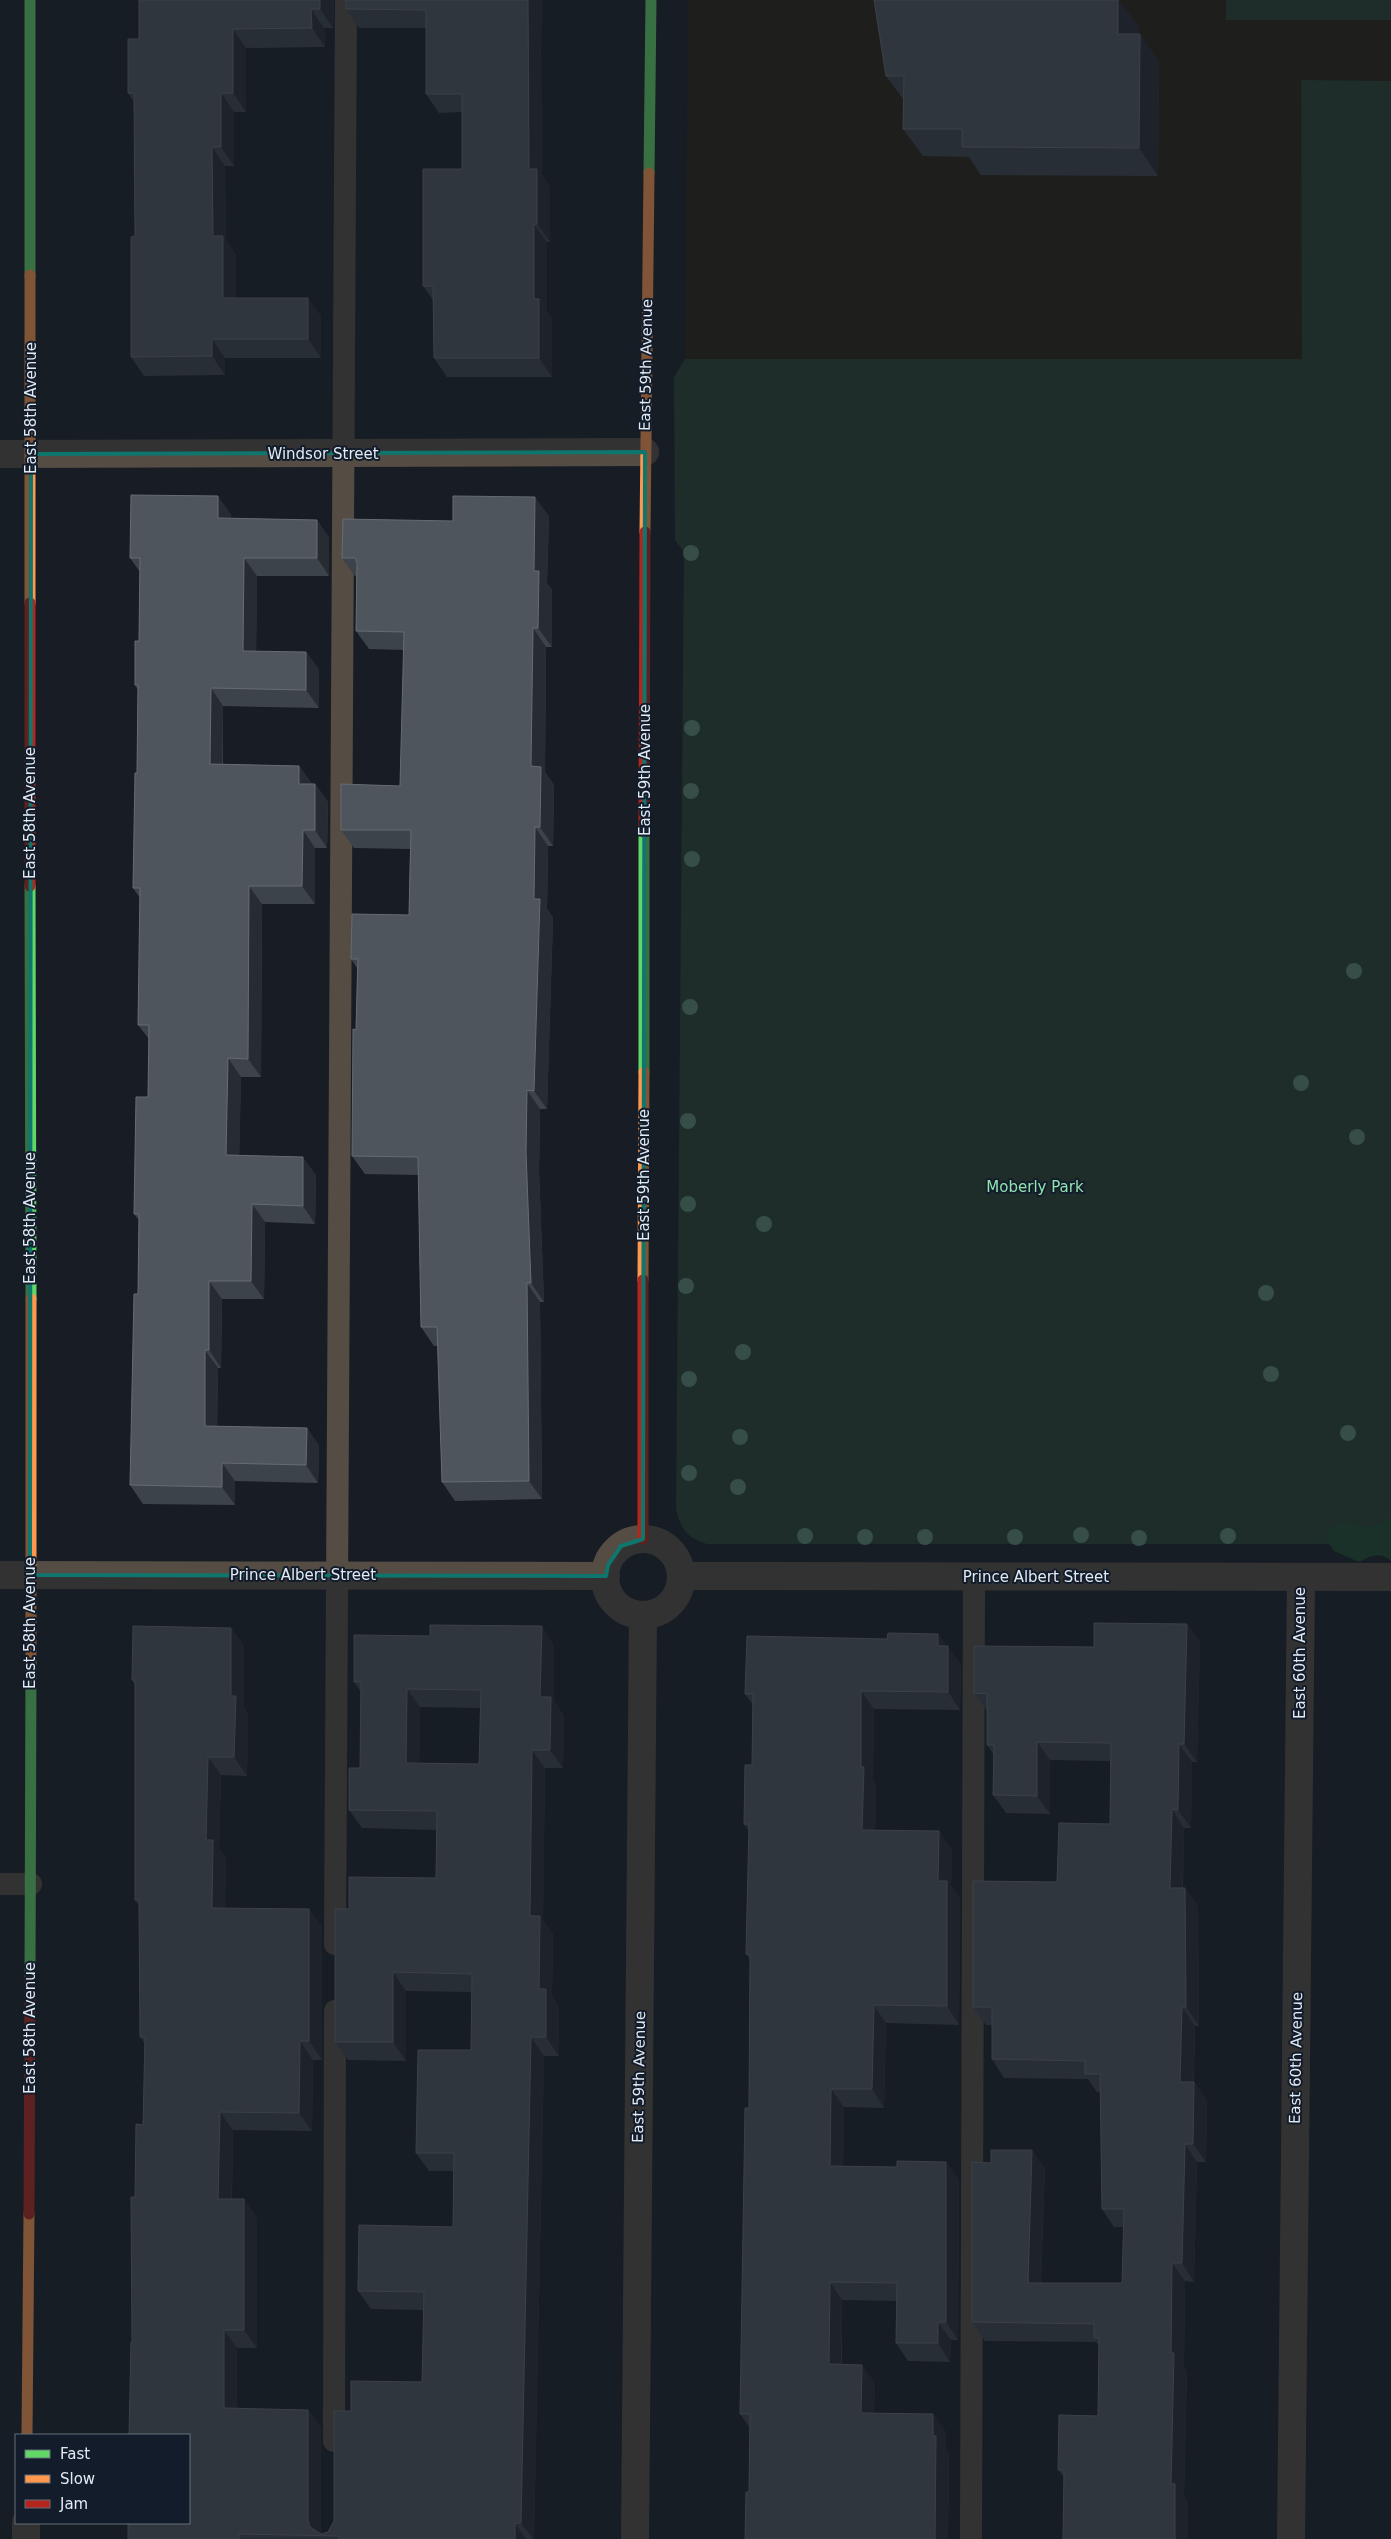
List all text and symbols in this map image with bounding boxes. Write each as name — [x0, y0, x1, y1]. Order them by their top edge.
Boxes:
street label: East 59th Avenue — [636, 299, 656, 431]
street label: East 58th Avenue — [22, 342, 40, 474]
street label: Windsor Street — [267, 445, 379, 463]
street label: East 59th Avenue — [636, 704, 654, 836]
street label: East 58th Avenue — [21, 747, 39, 879]
street label: East 59th Avenue — [635, 1109, 653, 1241]
street label: East 58th Avenue — [21, 1152, 39, 1284]
park label: Moberly Park — [986, 1178, 1084, 1196]
street label: East 58th Avenue — [21, 1557, 39, 1689]
street label: Prince Albert Street — [230, 1566, 376, 1584]
street label: Prince Albert Street — [963, 1568, 1109, 1586]
street label: East 60th Avenue — [1291, 1587, 1309, 1719]
street label: East 58th Avenue — [21, 1962, 39, 2094]
street label: East 60th Avenue — [1286, 1992, 1306, 2124]
street label: East 59th Avenue — [629, 2011, 649, 2143]
legend — [15, 2434, 190, 2524]
text: Fast — [60, 2445, 90, 2463]
text: Slow — [60, 2470, 95, 2488]
text: Jam — [59, 2495, 88, 2513]

